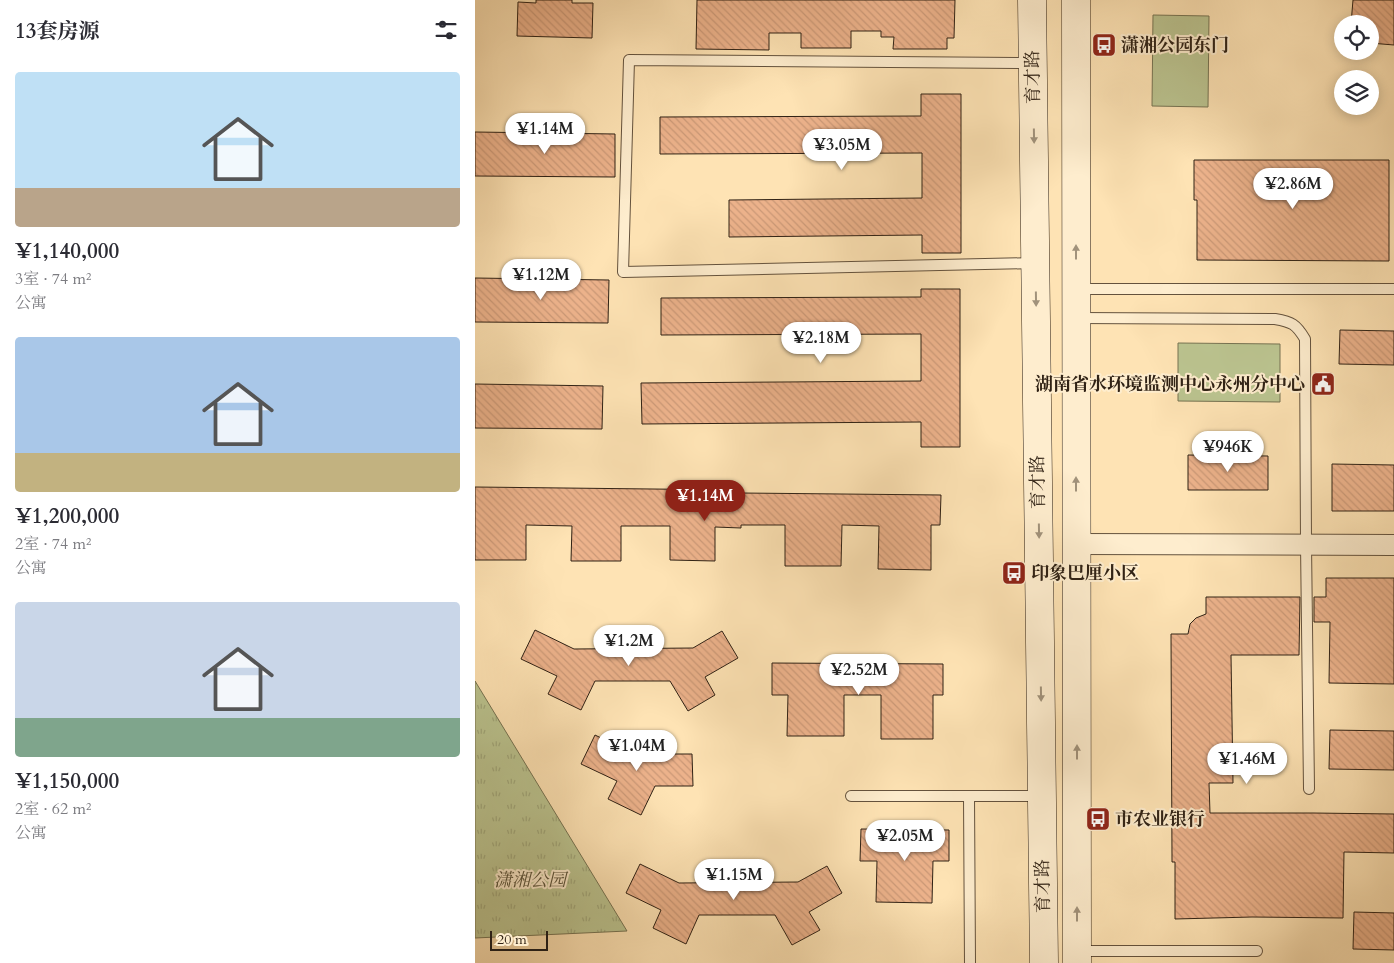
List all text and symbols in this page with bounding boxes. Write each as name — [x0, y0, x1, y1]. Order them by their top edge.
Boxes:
map controls — [1334, 15, 1379, 115]
button: locate — [1334, 15, 1379, 60]
icon: filters — [432, 16, 460, 44]
text: 13套房源 — [15, 17, 100, 46]
bus stop icon: 潇湘公园东门 — [1091, 32, 1117, 58]
place label: 潇湘公园东门 — [1121, 33, 1229, 58]
street label: 育才路 — [1020, 50, 1046, 104]
button: layers — [1334, 70, 1379, 115]
icon: home — [193, 104, 283, 194]
pin: ¥1.14M — [504, 112, 586, 155]
text: ¥1.14M — [516, 118, 574, 140]
pin: ¥3.05M — [801, 128, 883, 171]
one-way arrow — [1030, 128, 1038, 144]
text: ¥3.05M — [813, 134, 871, 156]
pin: ¥2.86M — [1252, 168, 1334, 210]
text: ¥2.86M — [1264, 173, 1322, 195]
text: ¥1,140,000 — [15, 237, 119, 266]
one-way arrow — [1072, 244, 1080, 260]
pin: ¥1.12M — [500, 258, 582, 301]
text: ¥1.12M — [512, 264, 570, 286]
text: 3室 · 74 m² — [15, 268, 91, 290]
one-way arrow — [1032, 291, 1040, 307]
text: 公寓 — [15, 292, 47, 314]
pin: ¥2.18M — [780, 322, 862, 364]
text: ¥2.18M — [792, 327, 850, 349]
icon: home — [193, 369, 283, 459]
public building icon: 湖南省水环境监测中心永州分中心 — [1310, 371, 1336, 397]
place label: 湖南省水环境监测中心永州分中心 — [1035, 372, 1305, 397]
pin: ¥946K — [1193, 430, 1263, 473]
text: ¥946K — [1203, 436, 1253, 458]
street label: 育才路 — [1025, 455, 1051, 509]
one-way arrow — [1072, 476, 1080, 492]
pin: ¥1.14M — [664, 480, 746, 522]
text: ¥1.14M — [676, 485, 734, 507]
text: ¥1,200,000 — [15, 502, 119, 531]
one-way arrow — [1035, 523, 1043, 539]
text: 2室 · 74 m² — [15, 533, 91, 555]
text: 公寓 — [15, 557, 47, 579]
bus stop icon: 印象巴厘小区 — [1001, 560, 1027, 586]
place label: 印象巴厘小区 — [1031, 561, 1139, 586]
pin: ¥1.2M — [594, 624, 664, 667]
text: ¥1.2M — [604, 630, 654, 652]
icon: home — [193, 634, 283, 724]
pin: ¥2.52M — [818, 654, 900, 696]
text: ¥2.52M — [830, 659, 888, 681]
one-way arrow — [1037, 686, 1045, 702]
pin: ¥1.04M — [596, 730, 678, 772]
text: ¥1.04M — [608, 735, 666, 757]
pin: ¥1.46M — [1206, 742, 1288, 785]
one-way arrow — [1073, 744, 1081, 760]
text: ¥1.46M — [1218, 748, 1276, 770]
text: ¥1,150,000 — [15, 767, 119, 796]
text: 2室 · 62 m² — [15, 798, 91, 820]
bus stop icon: 市农业银行 — [1085, 806, 1111, 832]
place label: 市农业银行 — [1115, 807, 1205, 832]
pin: ¥2.05M — [864, 820, 946, 862]
text: 公寓 — [15, 822, 47, 844]
text: ¥2.05M — [876, 825, 934, 847]
pin: ¥1.15M — [693, 858, 775, 901]
street label: 育才路 — [1030, 859, 1056, 913]
text: ¥1.15M — [705, 864, 763, 886]
park label: 潇湘公园 — [494, 868, 569, 893]
one-way arrow — [1073, 906, 1081, 922]
scale bar — [490, 928, 547, 951]
text: 20 m — [497, 930, 527, 949]

